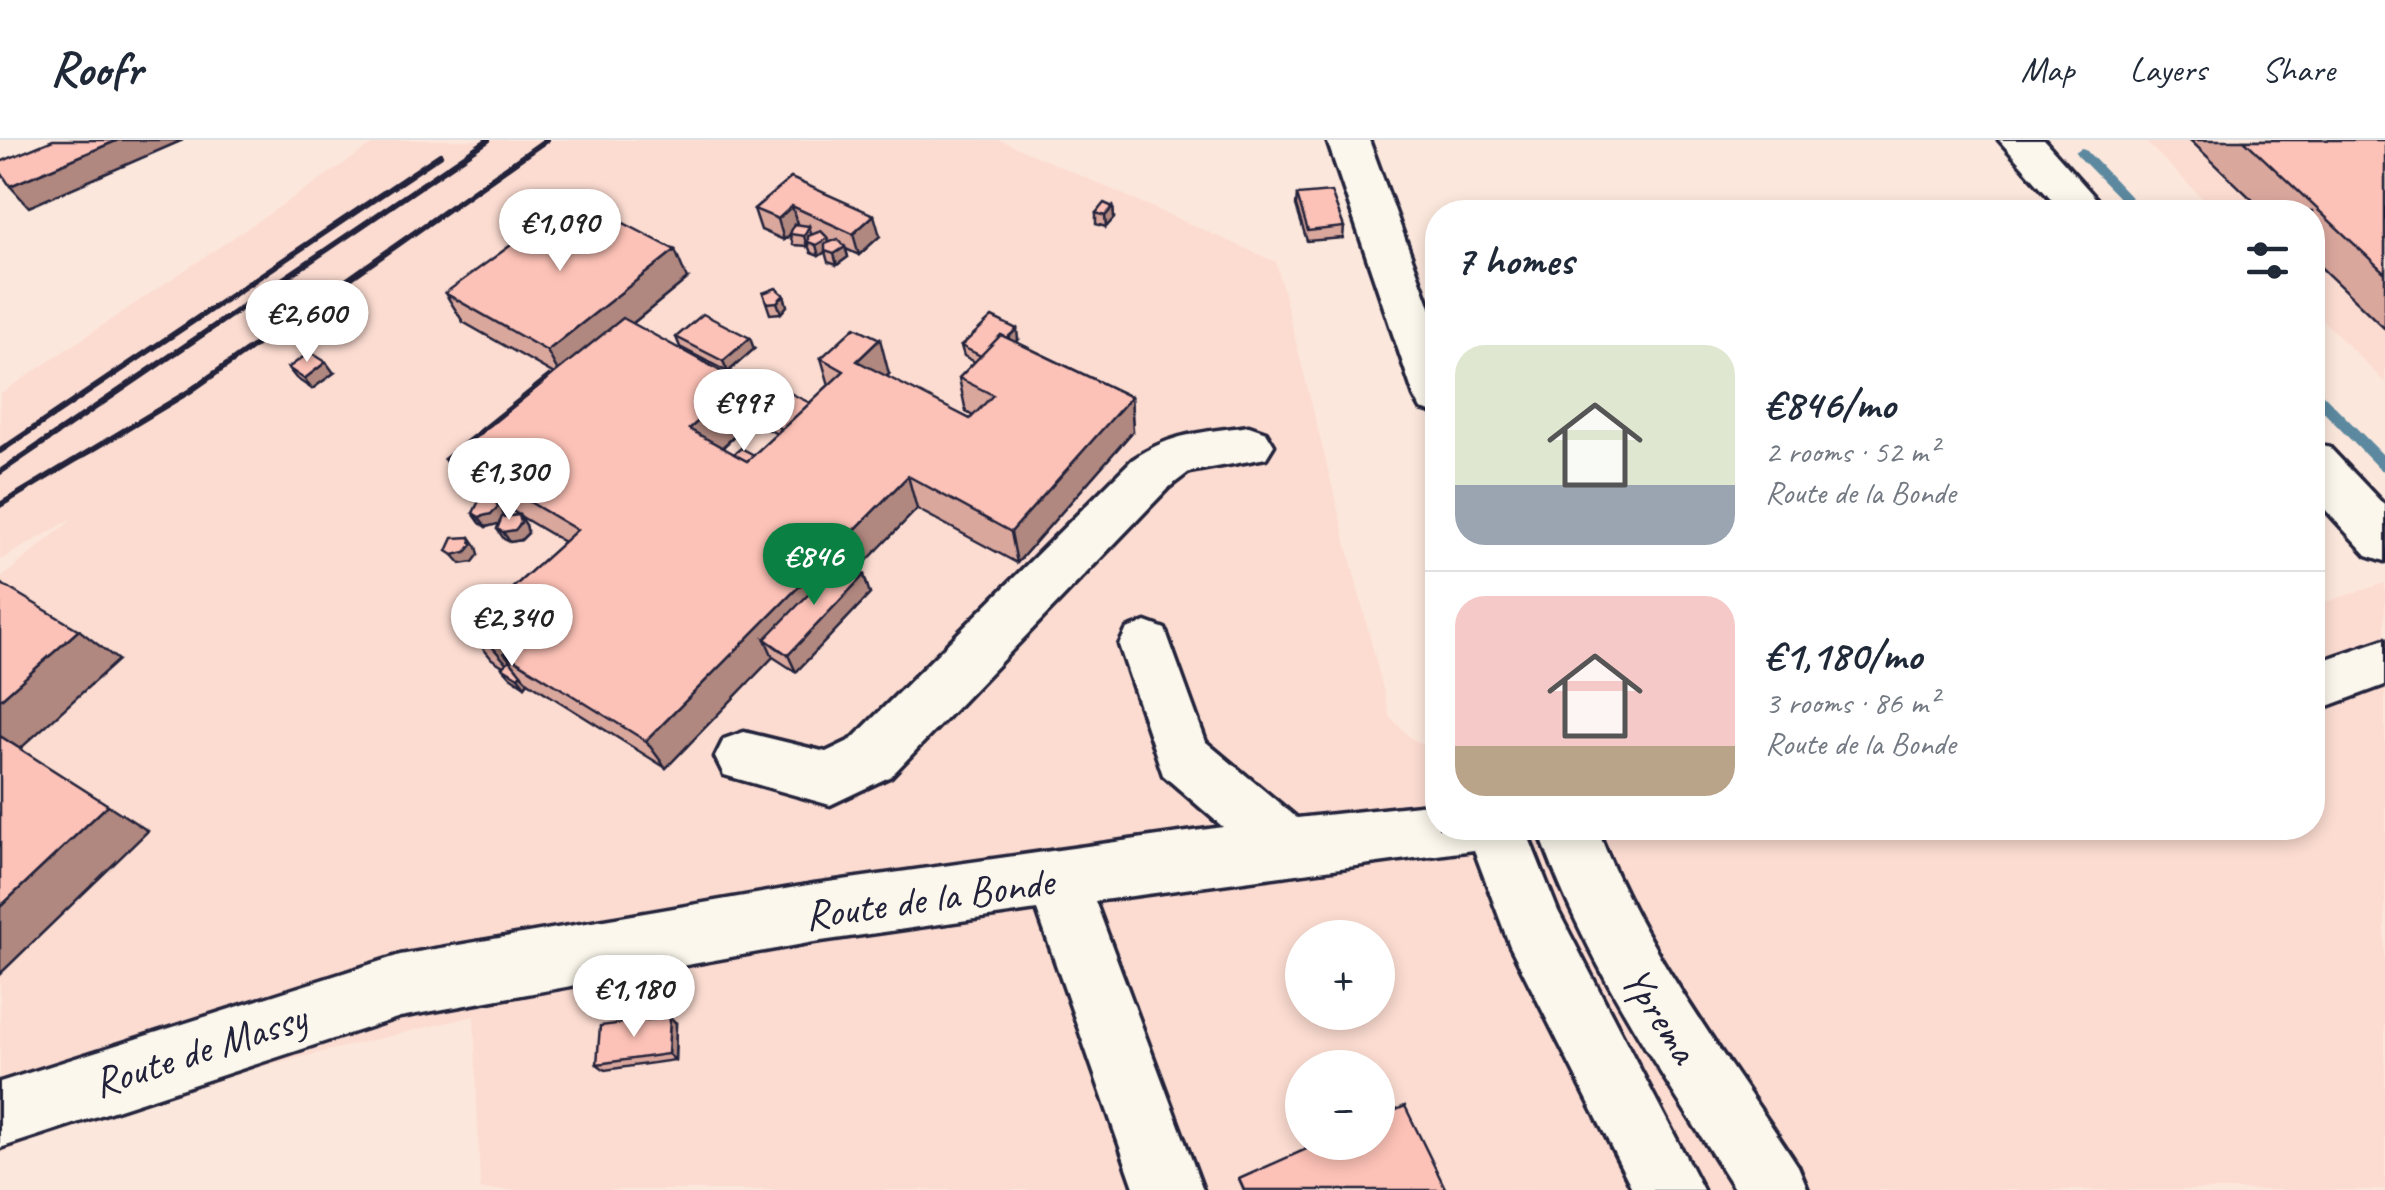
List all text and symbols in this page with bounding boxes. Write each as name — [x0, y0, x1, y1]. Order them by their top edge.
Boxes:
text: Roofr — [50, 39, 142, 99]
text: Map — [2021, 47, 2074, 92]
text: Layers — [2129, 47, 2207, 92]
text: Share — [2262, 47, 2335, 92]
pin: €1,090 — [479, 189, 641, 274]
text: €1,090 — [521, 201, 599, 242]
icon: filters — [2240, 233, 2295, 288]
text: 7 homes — [1455, 234, 1573, 287]
pin: €2,600 — [226, 280, 388, 365]
text: €2,600 — [267, 292, 347, 333]
pin: €997 — [685, 369, 803, 454]
text: €846/mo — [1765, 378, 1895, 431]
text: €997 — [716, 381, 772, 422]
icon: home — [1535, 385, 1655, 505]
text: 2 rooms · 52 m² — [1765, 431, 1938, 472]
pin: €1,300 — [428, 438, 590, 523]
text: €1,300 — [470, 450, 548, 491]
text: Route de la Bonde — [1765, 472, 1956, 513]
pin: €846 — [755, 523, 873, 608]
text: €846 — [785, 535, 843, 576]
pin: €2,340 — [431, 584, 593, 669]
text: €2,340 — [473, 596, 551, 637]
text: €1,180/mo — [1765, 629, 1922, 682]
icon: home — [1535, 636, 1655, 756]
text: 3 rooms · 86 m² — [1765, 682, 1938, 723]
text: Route de la Bonde — [1765, 723, 1956, 764]
street label: Route de la Bonde — [802, 854, 1060, 942]
map controls — [1285, 920, 1395, 1160]
button: + — [1285, 920, 1395, 1030]
pin: €1,180 — [553, 955, 715, 1040]
street label: Yprema — [1609, 957, 1712, 1076]
text: €1,180 — [595, 967, 673, 1008]
street label: Route de Massy — [86, 990, 315, 1110]
button: − — [1285, 1050, 1395, 1160]

